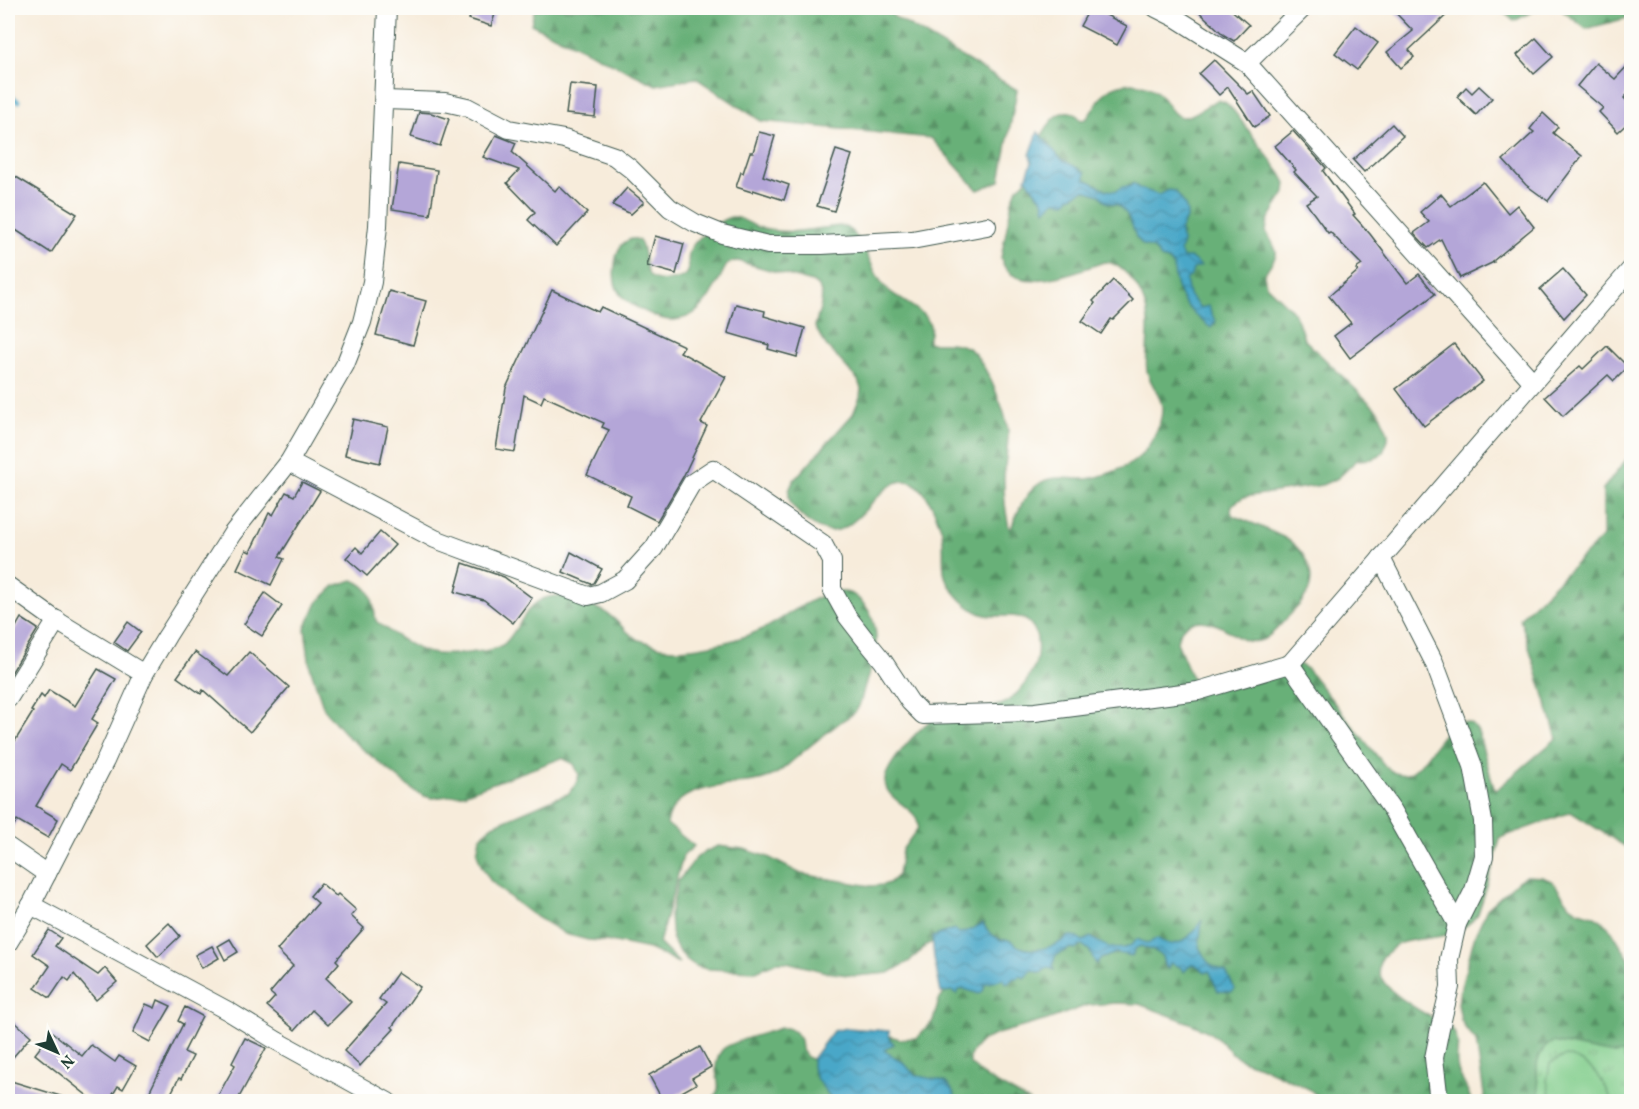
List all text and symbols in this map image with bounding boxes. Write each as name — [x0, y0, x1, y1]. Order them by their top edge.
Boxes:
north arrow — [27, 1022, 87, 1082]
text: N — [54, 1049, 78, 1073]

